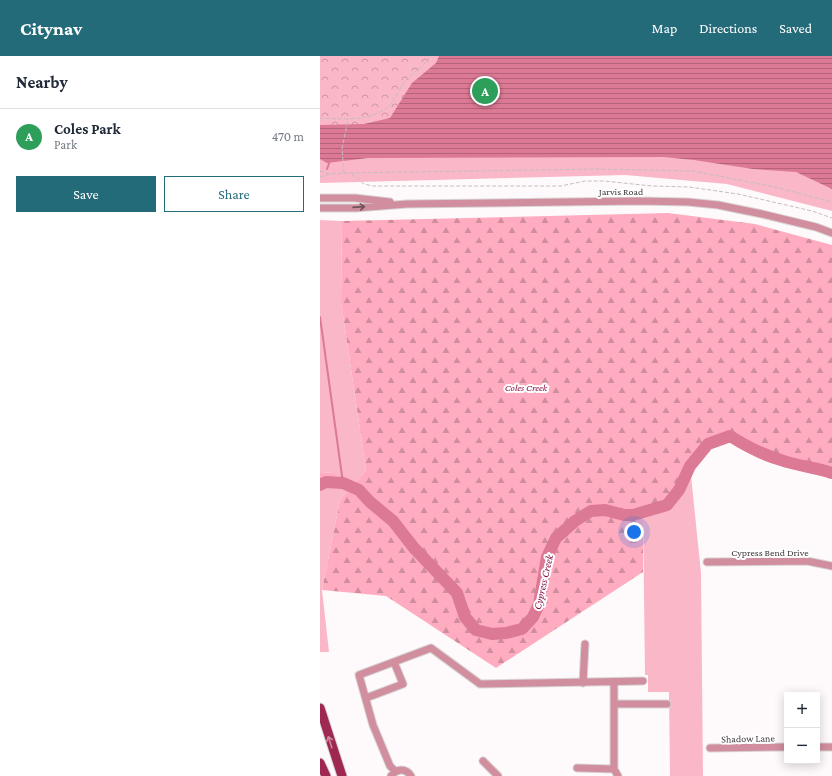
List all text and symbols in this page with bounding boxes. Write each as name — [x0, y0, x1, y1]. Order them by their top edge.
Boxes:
text: Citynav — [20, 18, 82, 39]
text: Map — [652, 20, 677, 36]
text: Directions — [699, 20, 757, 36]
text: Saved — [779, 20, 812, 36]
text: Nearby — [16, 73, 68, 92]
pin: A — [472, 76, 498, 106]
text: Coles Park — [54, 121, 121, 137]
text: A — [25, 129, 33, 144]
text: 470 m — [272, 129, 304, 144]
text: Park — [54, 137, 77, 152]
button: Save — [16, 176, 156, 212]
button: Share — [164, 176, 304, 212]
street label: Jarvis Road — [598, 186, 644, 197]
one-way arrow — [352, 204, 365, 211]
park label: Coles Creek — [505, 382, 548, 393]
your location — [624, 522, 644, 542]
street label: Cypress Bend Drive — [731, 547, 809, 558]
water label: Cypress Creek — [531, 552, 556, 611]
map controls — [784, 692, 820, 764]
button: + — [784, 692, 820, 728]
button: − — [784, 728, 820, 764]
street label: Shadow Lane — [721, 733, 775, 744]
one-way arrow — [326, 736, 334, 748]

